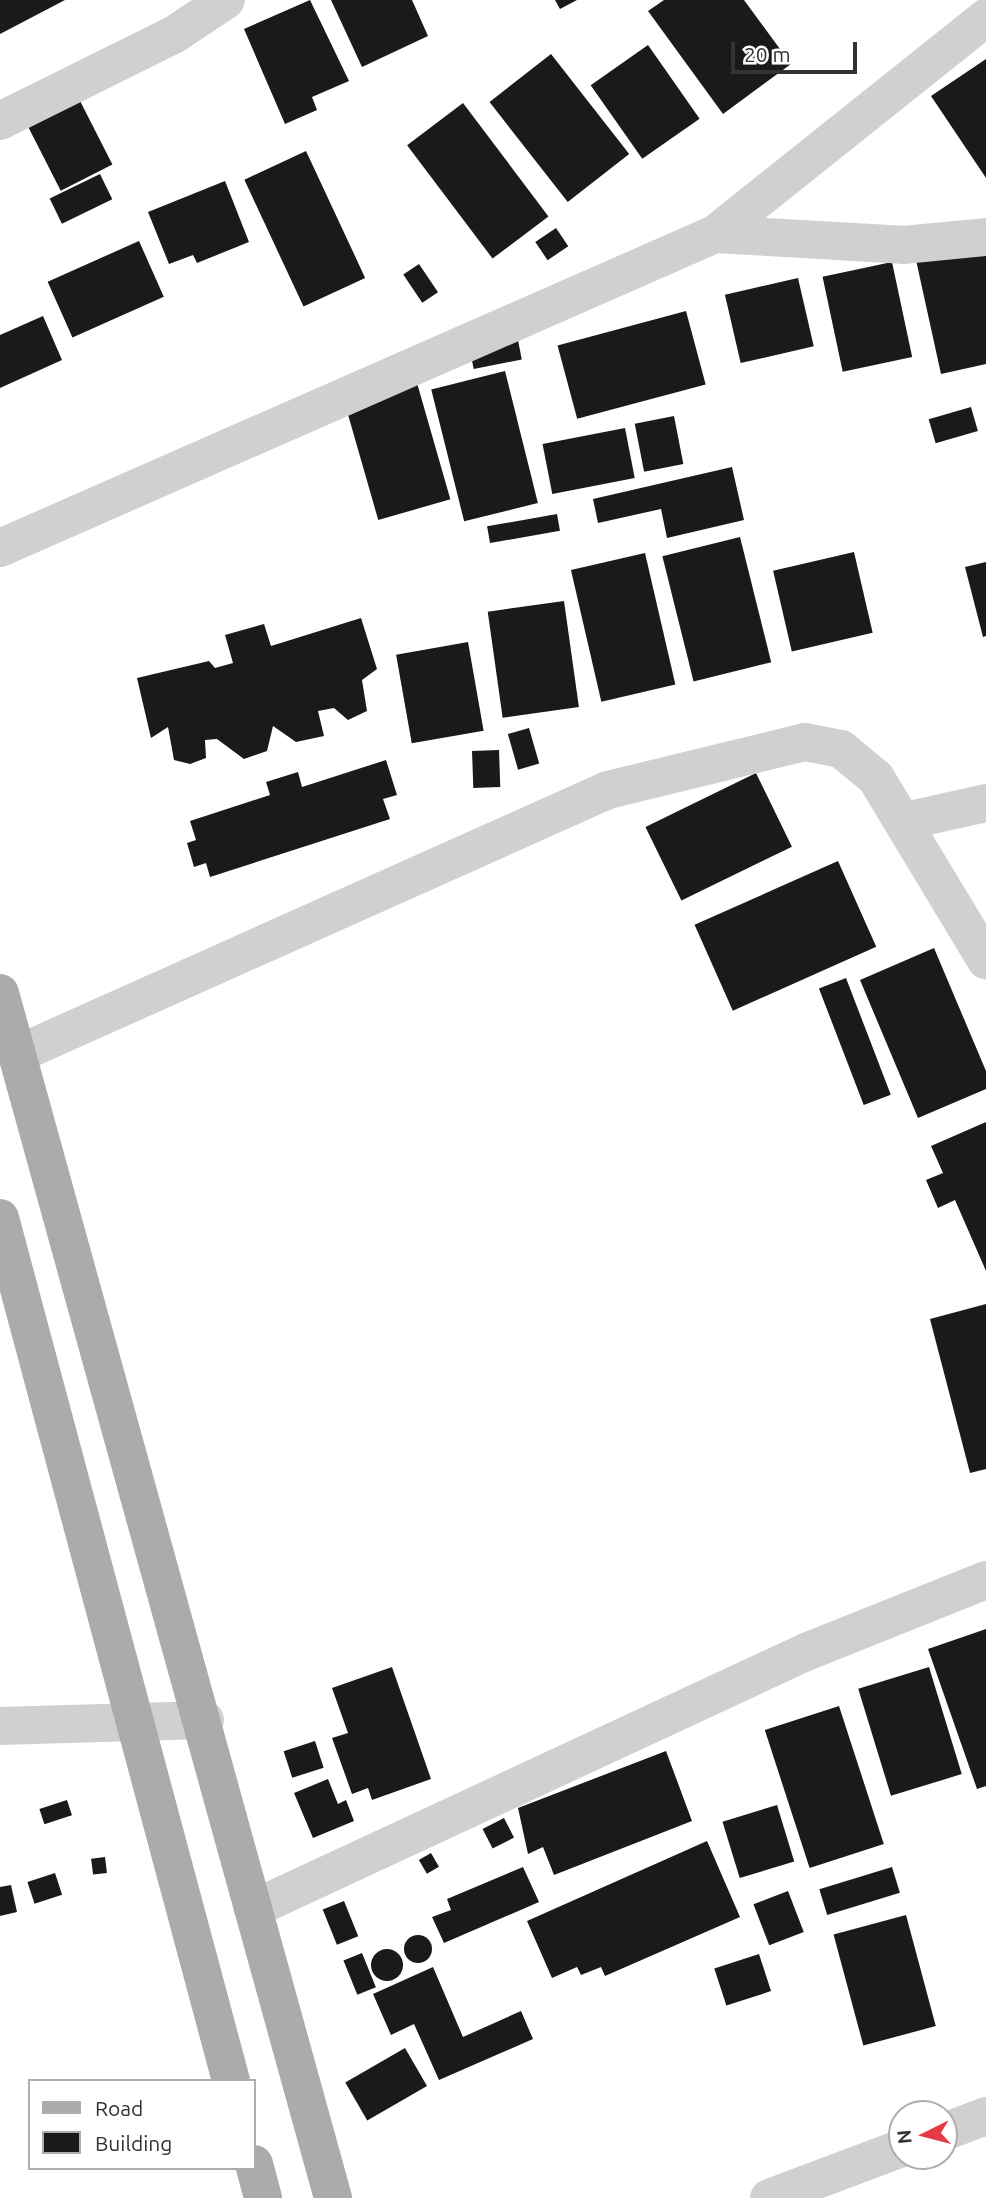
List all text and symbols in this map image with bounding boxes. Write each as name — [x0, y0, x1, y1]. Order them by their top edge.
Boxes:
scale bar — [734, 28, 860, 72]
text: 20 m — [744, 42, 791, 66]
legend — [28, 2079, 256, 2170]
text: Road — [95, 2096, 143, 2120]
north arrow — [888, 2100, 958, 2170]
text: N — [892, 2129, 916, 2145]
text: Building — [95, 2131, 172, 2155]

